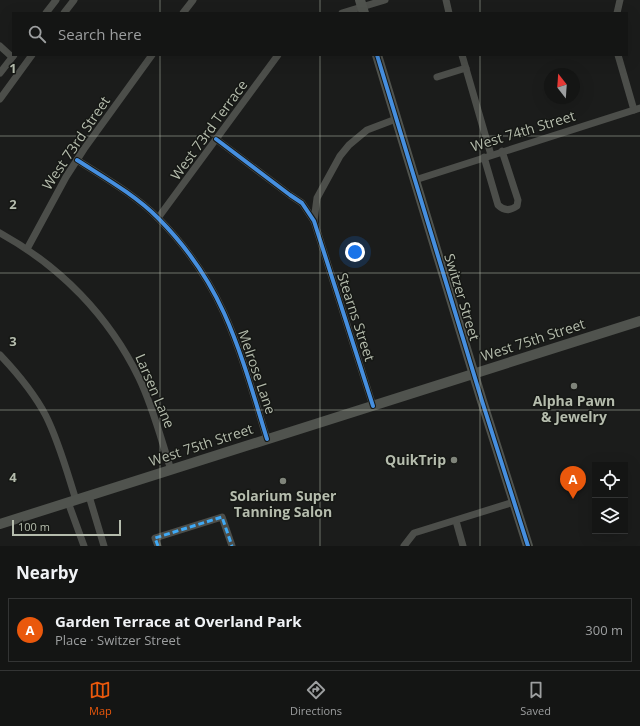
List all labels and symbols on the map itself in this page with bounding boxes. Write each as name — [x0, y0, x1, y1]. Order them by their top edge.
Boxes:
text: 1 — [9, 59, 17, 77]
north arrow — [544, 68, 580, 104]
street label: West 73rd Terrace — [166, 76, 251, 184]
street label: West 73rd Street — [37, 92, 114, 193]
street label: West 74th Street — [468, 106, 577, 155]
text: 2 — [9, 195, 17, 213]
your location — [345, 242, 365, 262]
street label: Switzer Street — [440, 251, 485, 343]
street label: Stearns Street — [333, 270, 380, 364]
street label: West 75th Street — [478, 314, 587, 365]
street label: Melrose Lane — [234, 327, 281, 417]
text: 3 — [9, 332, 17, 350]
street label: Larsen Lane — [131, 351, 180, 431]
marker: Alpha Pawn & Jewelry — [569, 381, 579, 391]
place label: Alpha Pawn & Jewelry — [533, 391, 615, 426]
street label: West 75th Street — [146, 419, 255, 470]
place label: QuikTrip — [385, 450, 446, 469]
marker: QuikTrip — [449, 455, 459, 465]
pin: A — [560, 466, 586, 499]
text: 4 — [9, 468, 17, 486]
marker: Solarium Super Tanning Salon — [278, 476, 288, 486]
place label: Solarium Super Tanning Salon — [230, 486, 337, 521]
scale bar — [12, 518, 121, 537]

